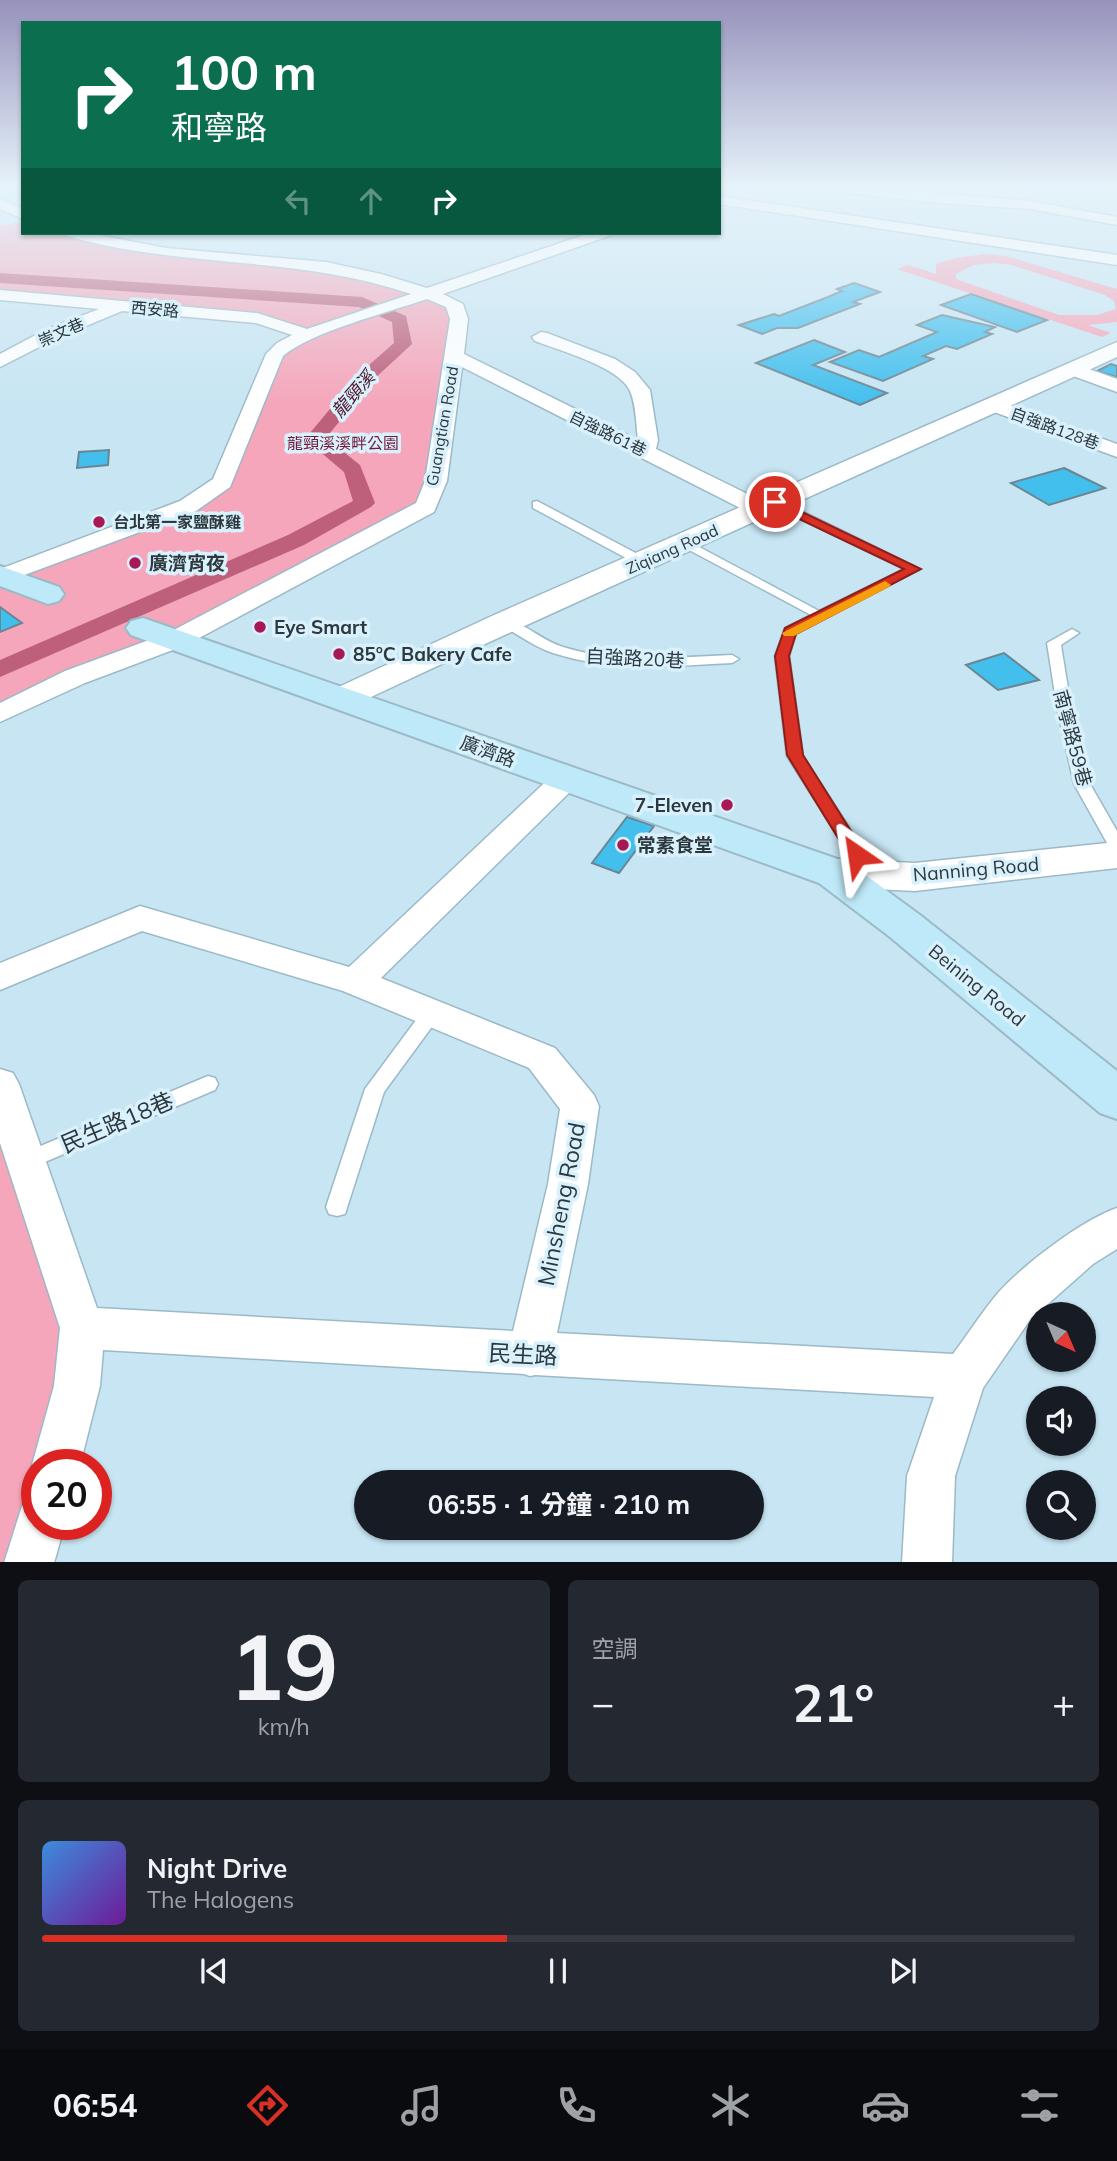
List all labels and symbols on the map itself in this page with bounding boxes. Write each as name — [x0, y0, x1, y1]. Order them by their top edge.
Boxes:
street label: 西安路 — [130, 297, 180, 321]
street label: 崇文巷 — [35, 313, 87, 351]
water label: 龍頸溪 — [327, 364, 381, 422]
street label: Guangtian Road — [422, 365, 462, 487]
street label: 自強路128巷 — [1008, 403, 1102, 453]
street label: 自強路61巷 — [566, 406, 650, 460]
park label: 龍頸溪溪畔公園 — [287, 433, 399, 453]
pin — [745, 472, 805, 532]
place label: 台北第一家鹽酥雞 — [113, 512, 241, 532]
marker: 台北第一家鹽酥雞 — [91, 514, 107, 530]
street label: Ziqiang Road — [623, 520, 721, 578]
place label: 廣濟宵夜 — [149, 551, 225, 575]
marker: 廣濟宵夜 — [127, 555, 143, 571]
place label: Eye Smart — [274, 615, 367, 639]
marker: Eye Smart — [252, 619, 268, 635]
place label: 85°C Bakery Cafe — [353, 642, 512, 666]
street label: 自強路20巷 — [585, 643, 685, 673]
marker: 85°C Bakery Cafe — [331, 646, 347, 662]
street label: 南寧路59巷 — [1049, 687, 1097, 789]
street label: 廣濟路 — [457, 730, 519, 772]
place label: 7-Eleven — [635, 793, 713, 817]
marker: 7-Eleven — [719, 797, 735, 813]
position arrow — [820, 818, 894, 892]
place label: 常素食堂 — [637, 833, 713, 857]
marker: 常素食堂 — [615, 837, 631, 853]
street label: Nanning Road — [912, 852, 1040, 886]
street label: Beining Road — [924, 939, 1030, 1031]
street label: 民生路18巷 — [56, 1085, 178, 1159]
street label: Minsheng Road — [531, 1120, 591, 1288]
north arrow — [1026, 1302, 1096, 1372]
street label: 民生路 — [488, 1338, 558, 1370]
speed limit sign: 20 — [21, 1449, 112, 1540]

